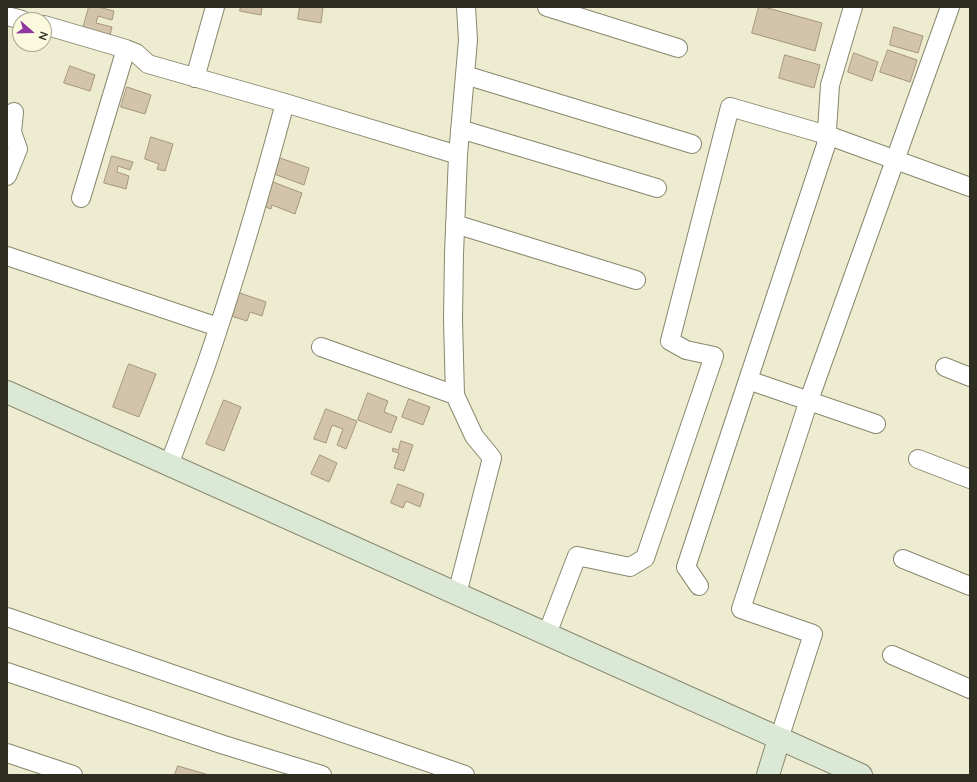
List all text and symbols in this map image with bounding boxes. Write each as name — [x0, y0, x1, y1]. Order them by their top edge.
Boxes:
north arrow — [12, 12, 52, 52]
text: N — [34, 29, 51, 42]

